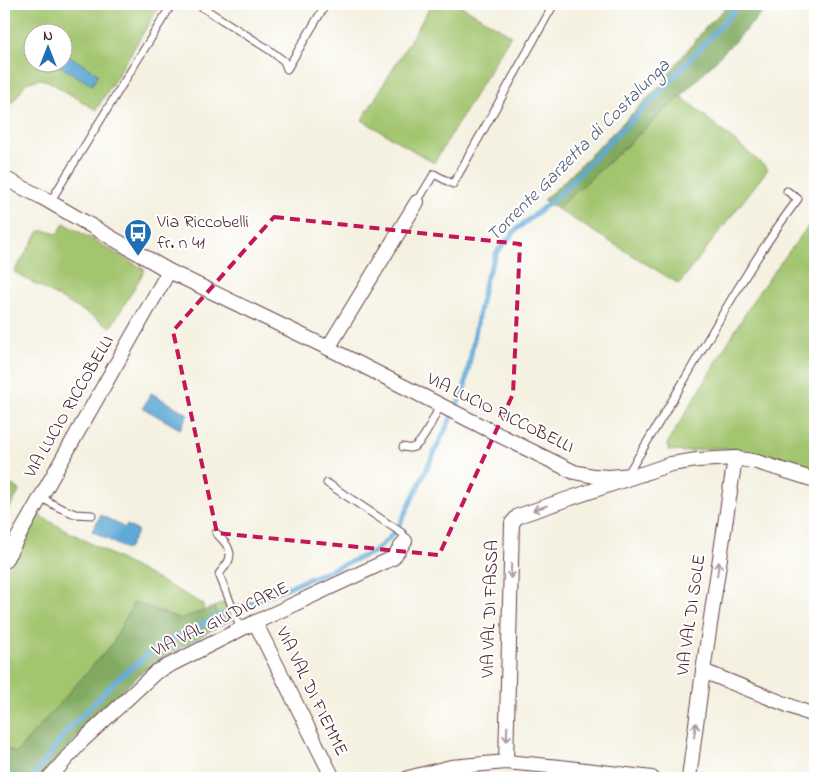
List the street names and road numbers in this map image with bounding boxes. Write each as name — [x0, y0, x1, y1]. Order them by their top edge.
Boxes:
street label: VIA LUCIO RICCOBELLI — [18, 331, 121, 484]
street label: VIA LUCIO RICCOBELLI — [421, 367, 578, 461]
street label: VIA VAL DI FASSA — [476, 540, 506, 679]
street label: VIA VAL DI SOLE — [671, 553, 713, 678]
street label: VIA VAL GIUDICARIE — [147, 576, 294, 665]
street label: VIA VAL DI FIEMME — [268, 622, 354, 761]

